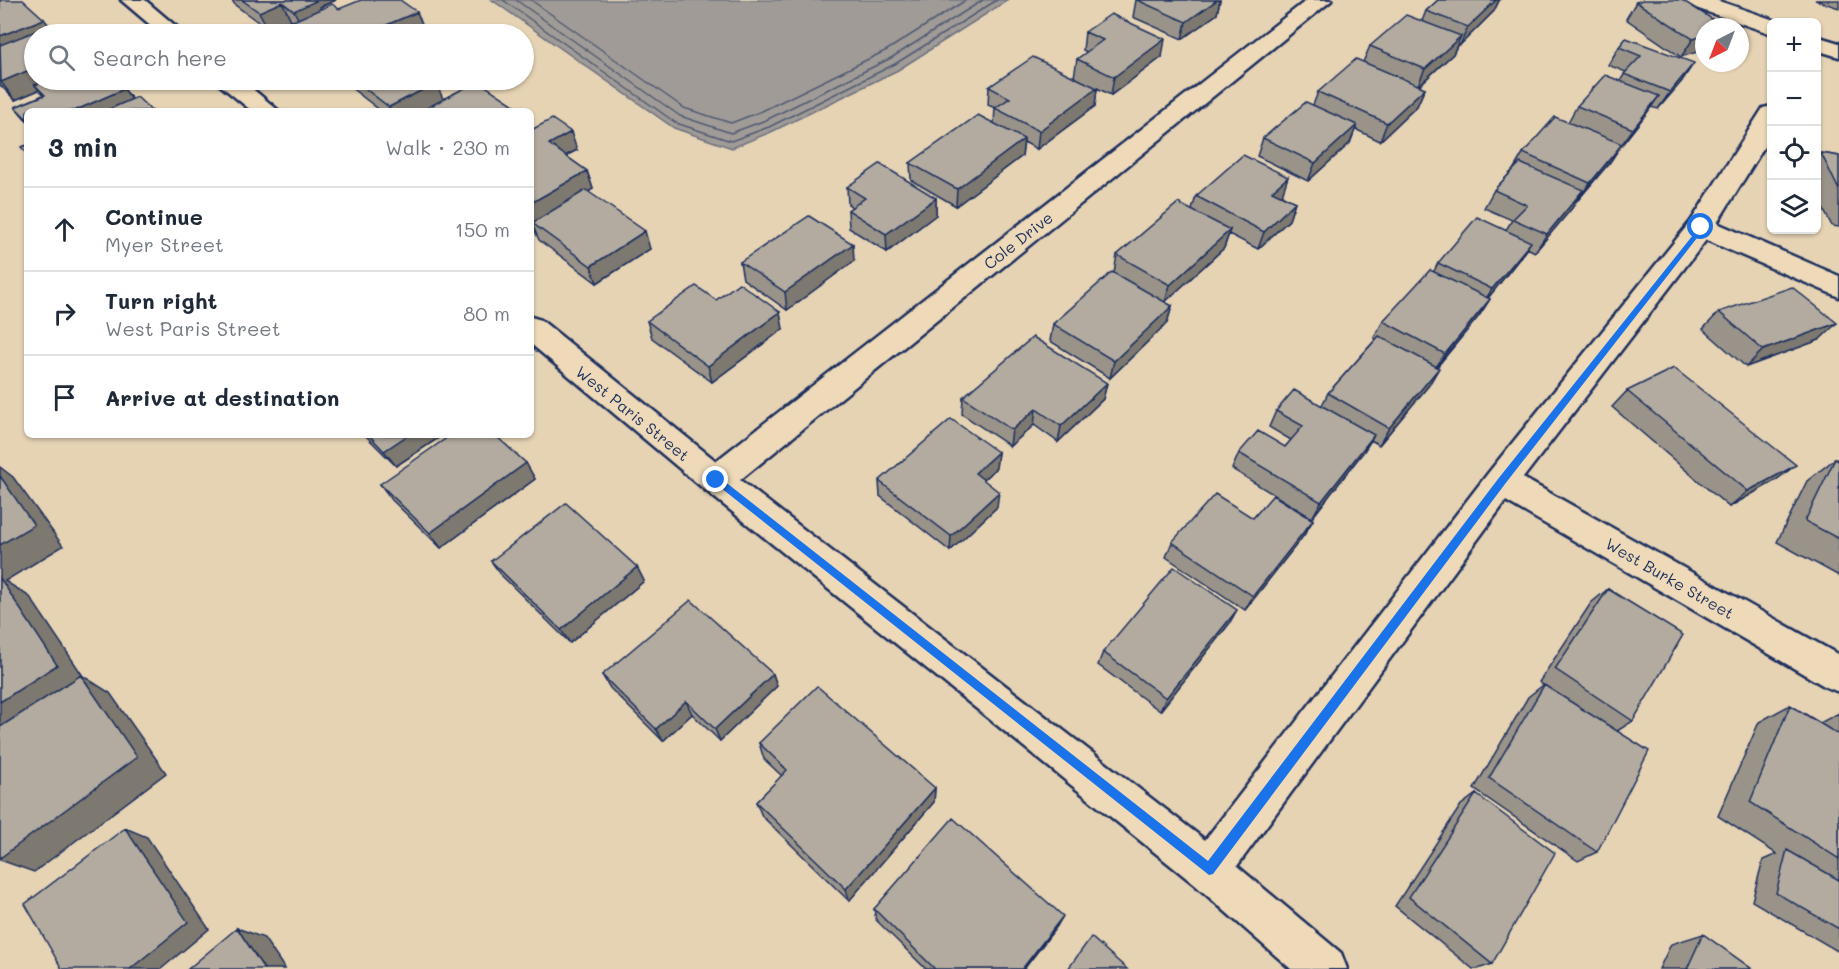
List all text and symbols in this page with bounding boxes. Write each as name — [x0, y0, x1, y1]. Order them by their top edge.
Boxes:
north arrow — [1695, 18, 1749, 72]
map controls — [1767, 18, 1821, 234]
button: + — [1767, 18, 1821, 72]
search box — [24, 24, 534, 90]
icon: search — [45, 41, 78, 74]
text: Search here — [93, 43, 227, 72]
button: − — [1767, 72, 1821, 126]
button: locate — [1767, 126, 1821, 180]
text: 3 min — [48, 130, 117, 164]
text: Walk · 230 m — [385, 134, 510, 160]
button: layers — [1767, 180, 1821, 234]
text: Continue — [105, 202, 203, 231]
street label: Cole Drive — [979, 206, 1057, 274]
icon: ahead — [48, 213, 81, 246]
route start — [1687, 213, 1713, 239]
text: 150 m — [455, 216, 510, 242]
text: Myer Street — [105, 231, 224, 257]
text: Turn right — [105, 286, 217, 315]
icon: right — [48, 297, 81, 330]
text: 80 m — [463, 300, 510, 326]
text: West Paris Street — [105, 315, 280, 341]
street label: West Paris Street — [572, 361, 694, 465]
icon: arrive — [48, 381, 81, 414]
text: Arrive at destination — [105, 383, 340, 412]
route end — [702, 466, 728, 492]
street label: West Burke Street — [1602, 533, 1738, 623]

